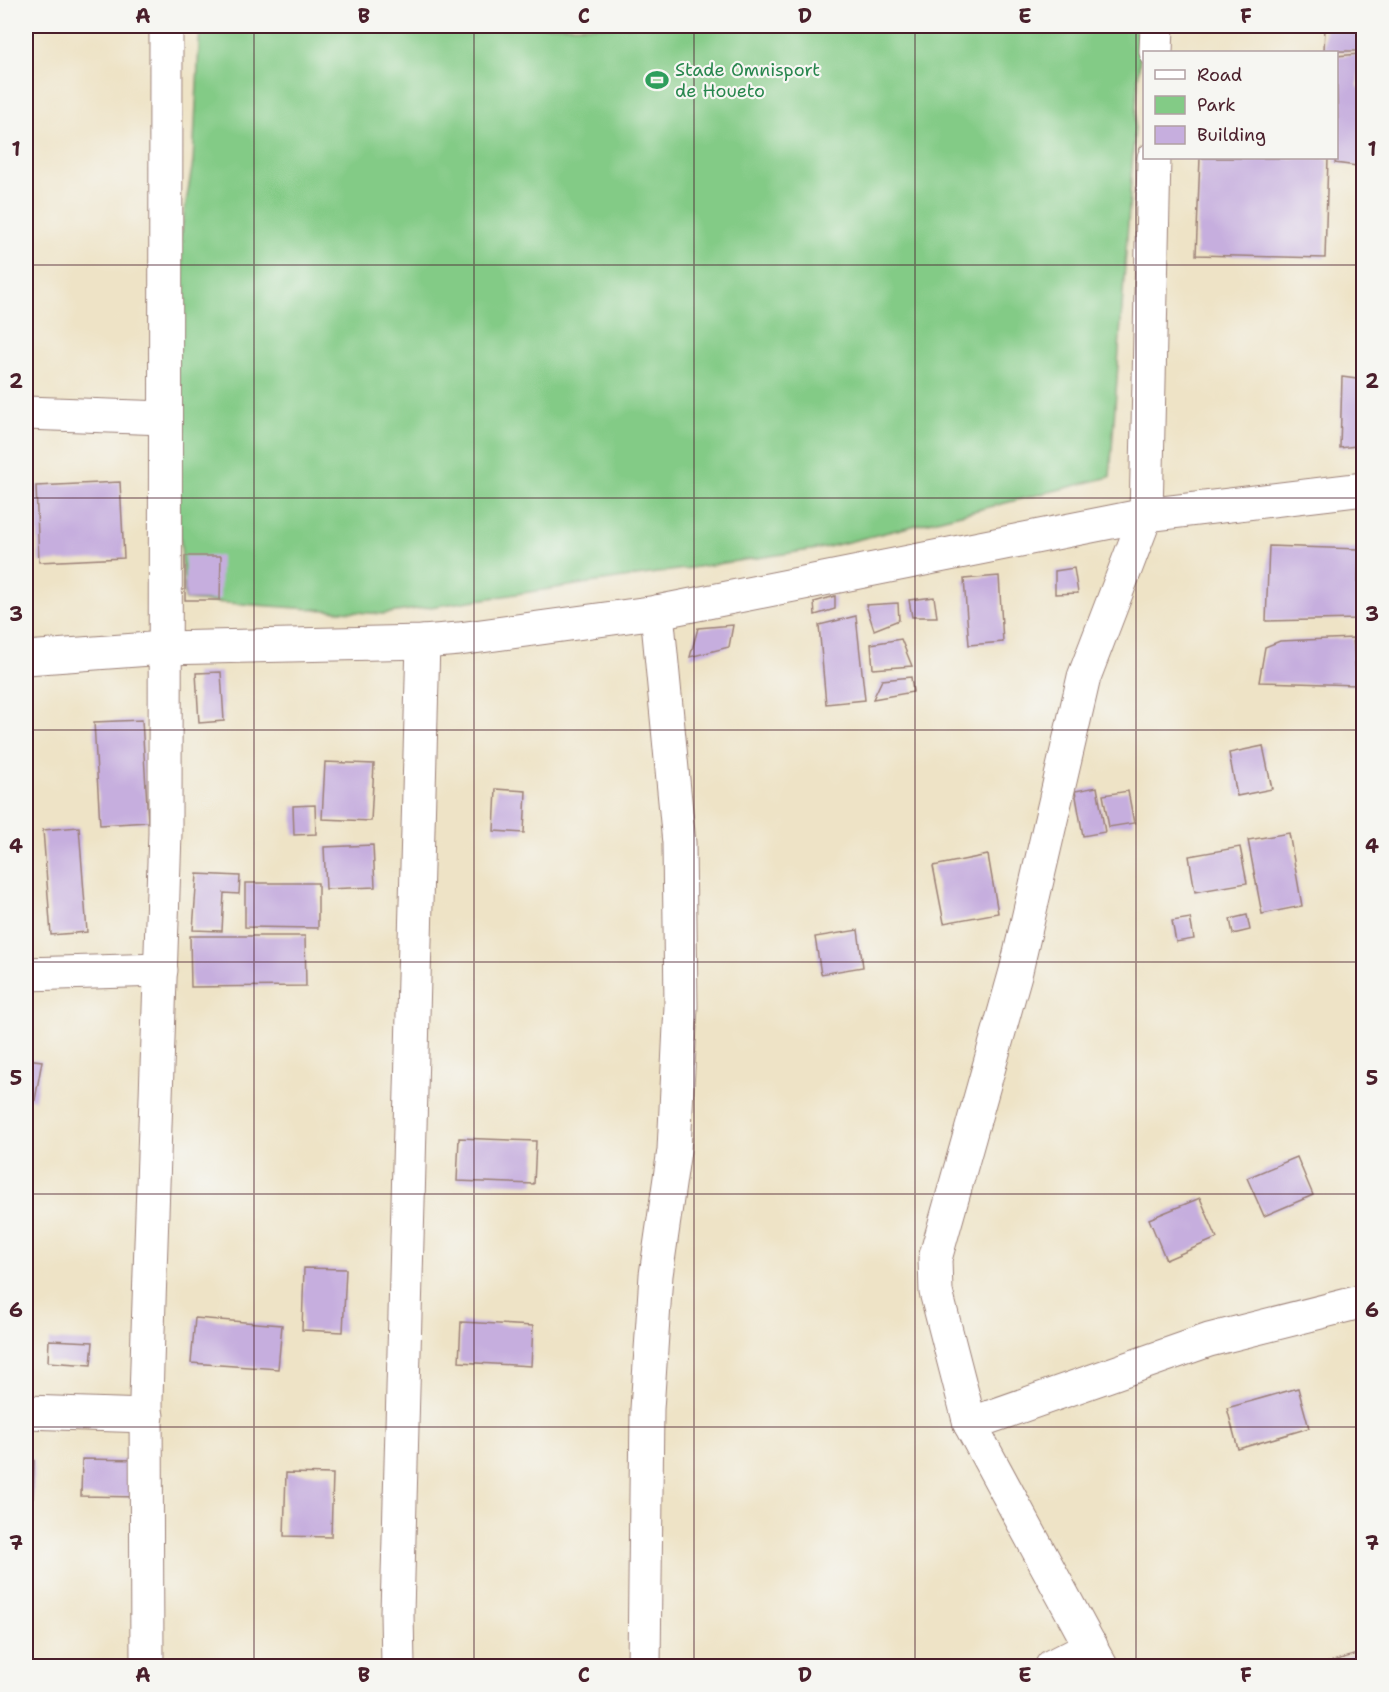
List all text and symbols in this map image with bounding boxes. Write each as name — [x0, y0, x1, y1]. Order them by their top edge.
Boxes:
text: A — [135, 3, 151, 29]
text: B — [358, 3, 370, 29]
text: C — [578, 3, 590, 29]
text: D — [798, 3, 812, 29]
text: E — [1018, 3, 1032, 29]
text: F — [1240, 3, 1252, 29]
legend — [1143, 51, 1338, 159]
place label: Stade Omnisport de Houeto — [675, 58, 820, 103]
text: Road — [1197, 63, 1242, 87]
sports icon: Stade Omnisport de Houeto — [644, 67, 670, 93]
text: Park — [1197, 93, 1236, 117]
text: Building — [1197, 123, 1266, 147]
text: 1 — [11, 136, 21, 162]
text: 1 — [1367, 136, 1377, 162]
text: 2 — [9, 368, 23, 394]
text: 2 — [1365, 368, 1379, 394]
text: 3 — [9, 601, 23, 627]
text: 3 — [1365, 601, 1379, 627]
text: 4 — [9, 833, 23, 859]
text: 4 — [1365, 833, 1379, 859]
text: 5 — [10, 1065, 22, 1091]
text: 5 — [1366, 1065, 1378, 1091]
text: 6 — [9, 1297, 23, 1323]
text: 6 — [1365, 1297, 1379, 1323]
text: 7 — [9, 1530, 23, 1556]
text: 7 — [1365, 1530, 1379, 1556]
text: A — [135, 1662, 151, 1688]
text: B — [358, 1662, 370, 1688]
text: C — [578, 1662, 590, 1688]
text: D — [798, 1662, 812, 1688]
text: E — [1018, 1662, 1032, 1688]
text: F — [1240, 1662, 1252, 1688]

